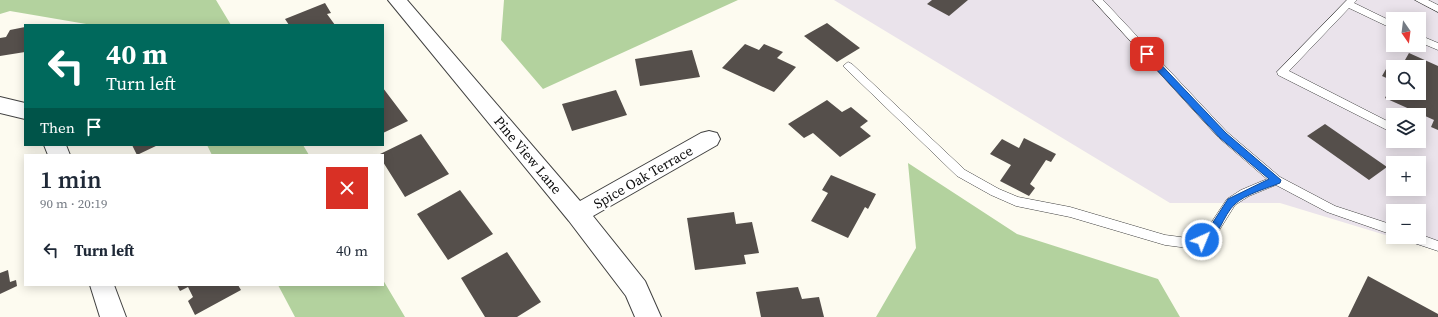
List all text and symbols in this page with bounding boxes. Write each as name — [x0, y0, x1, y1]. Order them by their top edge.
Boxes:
north arrow — [1386, 12, 1426, 52]
map controls — [1386, 12, 1426, 244]
text: 40 m — [106, 35, 168, 73]
pin — [1130, 37, 1164, 71]
icon: left — [40, 40, 92, 92]
icon: arrive — [1136, 43, 1158, 65]
button: search — [1386, 60, 1426, 100]
text: Turn left — [106, 71, 176, 96]
button: layers — [1386, 108, 1426, 148]
street label: Pine View Lane — [489, 112, 567, 198]
icon: arrive — [83, 116, 105, 138]
text: Then — [40, 117, 75, 138]
street label: Spice Oak Terrace — [590, 140, 696, 214]
button: + — [1386, 156, 1426, 196]
text: 1 min — [40, 163, 102, 196]
button: close — [326, 167, 368, 209]
text: 90 m · 20:19 — [40, 195, 108, 212]
button: − — [1386, 204, 1426, 244]
position arrow — [1181, 219, 1223, 261]
icon: left — [40, 239, 62, 261]
text: Turn left — [74, 240, 134, 261]
text: 40 m — [336, 240, 368, 261]

